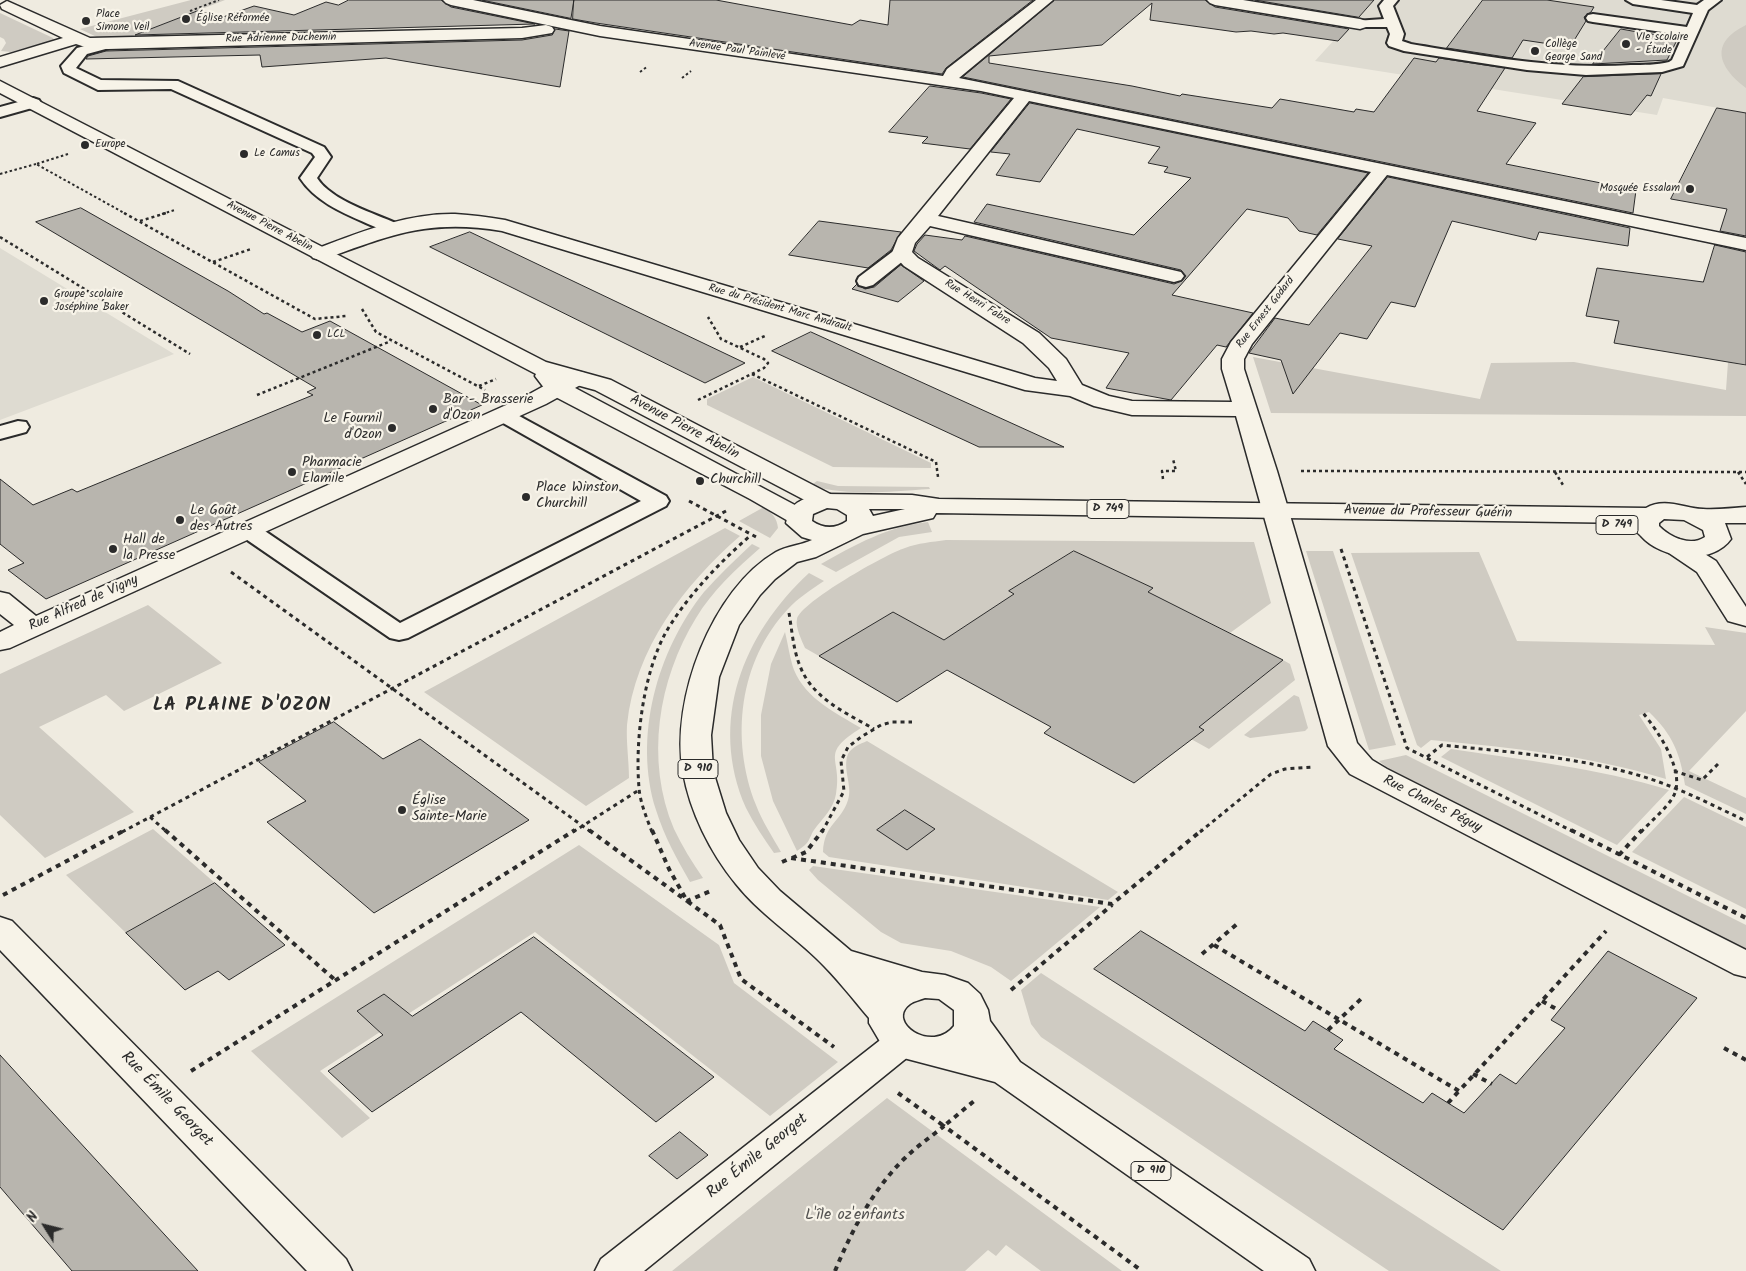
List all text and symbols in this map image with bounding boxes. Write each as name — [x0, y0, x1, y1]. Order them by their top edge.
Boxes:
place label: Place Simone Veil — [96, 8, 150, 34]
place label: Église Réformée — [196, 12, 270, 26]
marker: Église Réformée — [180, 13, 192, 25]
marker: Place Simone Veil — [80, 15, 92, 27]
street label: Rue Adrienne Duchemin — [225, 31, 337, 47]
place label: VIe scolaire - Étude — [1636, 31, 1688, 57]
street label: Avenue Paul Painlevé — [688, 38, 786, 64]
place label: Collège George Sand — [1545, 38, 1602, 64]
marker: VIe scolaire - Étude — [1620, 38, 1632, 50]
marker: Collège George Sand — [1529, 45, 1541, 57]
place label: Europe — [95, 138, 126, 152]
marker: Europe — [79, 139, 91, 151]
place label: Le Camus — [254, 147, 300, 161]
marker: Le Camus — [238, 148, 250, 160]
place label: Mosquée Essalam — [1599, 182, 1680, 196]
marker: Mosquée Essalam — [1684, 183, 1696, 195]
street label: Avenue Pierre Abelin — [224, 199, 314, 255]
street label: Rue Ernest Godard — [1234, 275, 1298, 351]
street label: Rue Henri Fabre — [942, 277, 1012, 329]
street label: Rue du Président Marc Andrault — [707, 282, 853, 336]
place label: Groupe scolaire Joséphine Baker — [54, 288, 129, 314]
marker: Groupe scolaire Joséphine Baker — [38, 295, 50, 307]
place label: LCL — [327, 328, 346, 342]
marker: LCL — [311, 329, 323, 341]
street label: Avenue Pierre Abelin — [626, 392, 742, 464]
place label: Bar - Brasserie d'Ozon — [443, 393, 533, 426]
marker: Bar - Brasserie d'Ozon — [427, 403, 439, 415]
place label: Le Fournil d'Ozon — [323, 412, 382, 444]
marker: Le Fournil d'Ozon — [386, 422, 398, 434]
place label: Pharmacie Elamile — [302, 456, 362, 488]
marker: Pharmacie Elamile — [286, 466, 298, 478]
place label: Churchill — [710, 473, 761, 489]
marker: Churchill — [694, 475, 706, 487]
place label: Place Winston Churchill — [536, 481, 619, 514]
marker: Place Winston Churchill — [520, 491, 532, 503]
road number: D 749 — [1087, 499, 1129, 518]
street label: Avenue du Professeur Guérin — [1344, 503, 1512, 523]
place label: Le Goût des Autres — [190, 504, 252, 536]
marker: Le Goût des Autres — [174, 514, 186, 526]
road number: D 749 — [1596, 516, 1638, 534]
place label: Hall de la Presse — [123, 533, 175, 566]
marker: Hall de la Presse — [107, 543, 119, 555]
street label: Rue Alfred de Vigny — [27, 572, 141, 636]
district label: LA PLAINE D'OZON — [151, 696, 333, 718]
road number: D 910 — [678, 760, 718, 779]
street label: Rue Charles Péguy — [1380, 773, 1484, 837]
place label: Église Sainte-Marie — [412, 794, 487, 826]
marker: Église Sainte-Marie — [396, 804, 408, 816]
street label: Rue Émile Georget — [116, 1049, 216, 1151]
street label: Rue Émile Georget — [704, 1110, 812, 1204]
road number: D 910 — [1131, 1162, 1171, 1180]
north arrow — [20, 1201, 70, 1251]
park label: L'île oz'enfants — [805, 1206, 905, 1226]
text: N — [21, 1207, 44, 1227]

